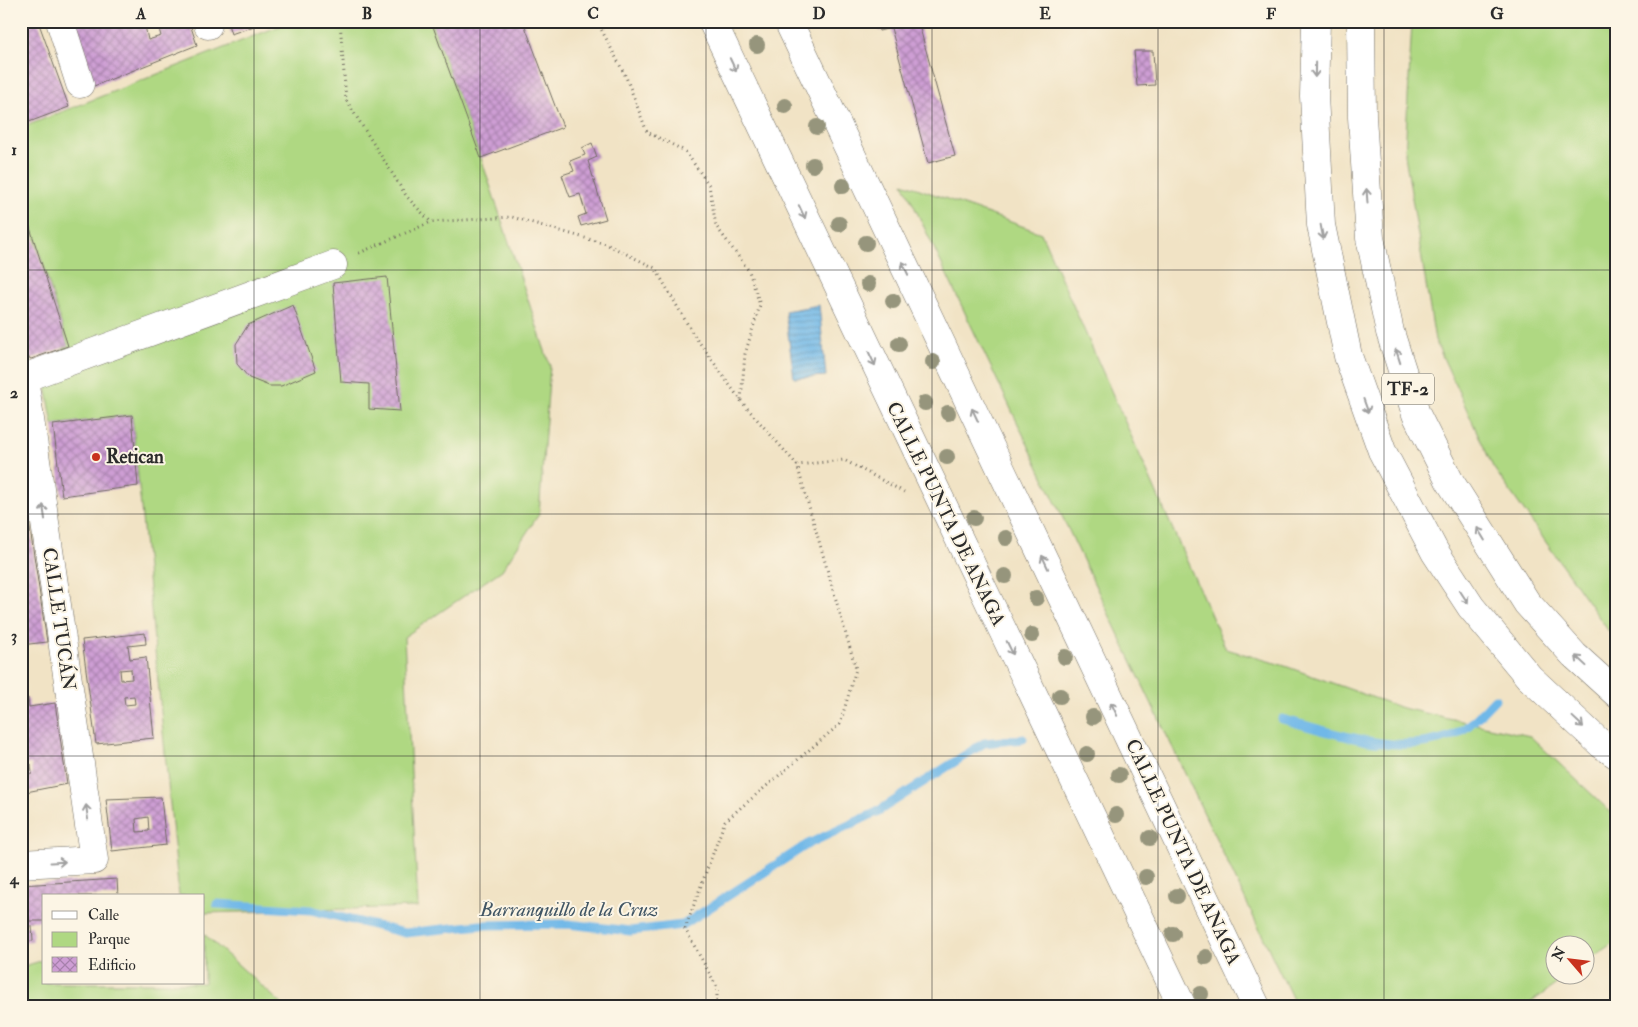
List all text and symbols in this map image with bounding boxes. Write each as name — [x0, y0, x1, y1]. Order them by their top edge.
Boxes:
text: A — [135, 4, 147, 24]
text: B — [362, 4, 372, 24]
text: C — [587, 4, 599, 24]
text: D — [812, 4, 826, 24]
text: E — [1039, 4, 1051, 24]
text: F — [1266, 4, 1276, 24]
text: G — [1490, 4, 1504, 24]
one-way arrow — [728, 57, 738, 72]
one-way arrow — [1310, 62, 1320, 78]
text: 1 — [11, 140, 17, 160]
one-way arrow — [1363, 189, 1372, 205]
one-way arrow — [798, 204, 808, 219]
one-way arrow — [1318, 224, 1327, 240]
one-way arrow — [900, 261, 910, 276]
one-way arrow — [1392, 348, 1402, 364]
one-way arrow — [868, 351, 877, 366]
road number: TF-2 — [1382, 374, 1434, 404]
text: 2 — [10, 383, 18, 403]
street label: CALLE PUNTA DE ANAGA — [881, 398, 1011, 630]
one-way arrow — [1362, 398, 1371, 414]
one-way arrow — [970, 408, 979, 423]
place label: Retican — [106, 445, 164, 469]
marker: Retican — [90, 451, 102, 463]
one-way arrow — [39, 505, 49, 521]
one-way arrow — [1476, 527, 1486, 541]
street label: CALLE TUCÁN — [37, 546, 83, 692]
one-way arrow — [1040, 555, 1049, 570]
one-way arrow — [1459, 589, 1469, 603]
text: 3 — [11, 626, 17, 646]
one-way arrow — [1005, 640, 1015, 655]
one-way arrow — [1574, 655, 1587, 667]
one-way arrow — [1109, 702, 1119, 717]
one-way arrow — [1571, 716, 1584, 728]
street label: CALLE PUNTA DE ANAGA — [1120, 735, 1246, 969]
one-way arrow — [82, 804, 92, 820]
one-way arrow — [50, 857, 66, 867]
text: 4 — [9, 869, 20, 889]
legend — [42, 894, 205, 984]
water label: Barranquillo de la Cruz — [479, 897, 658, 922]
text: Calle — [88, 906, 119, 925]
text: Parque — [88, 930, 130, 949]
north arrow — [1546, 934, 1596, 984]
text: N — [1548, 944, 1570, 965]
text: Edificio — [88, 956, 136, 975]

